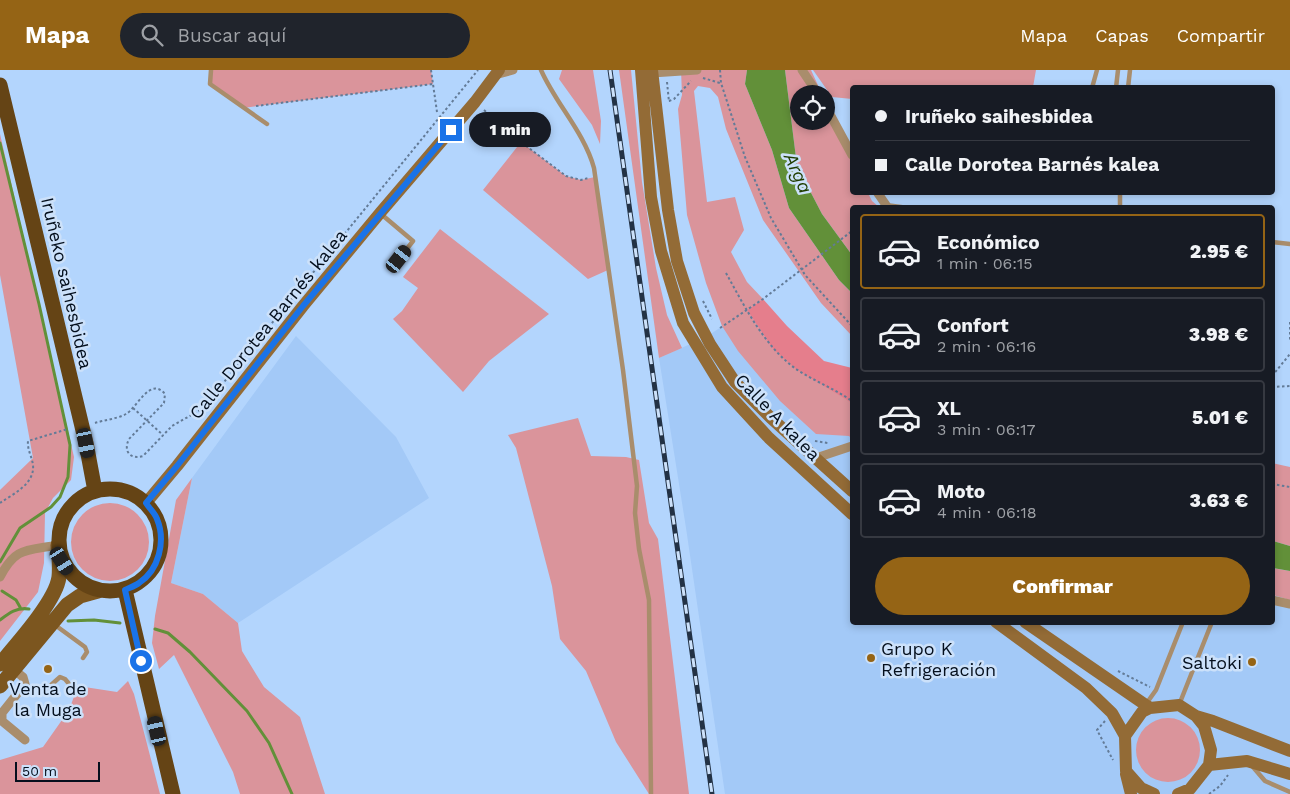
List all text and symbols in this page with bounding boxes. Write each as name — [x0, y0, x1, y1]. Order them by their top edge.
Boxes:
search box — [120, 13, 470, 58]
text: Mapa — [25, 21, 90, 49]
icon: search — [138, 21, 166, 49]
text: Buscar aquí — [178, 24, 286, 47]
text: Mapa — [1020, 25, 1067, 46]
text: Capas — [1095, 25, 1149, 46]
text: Compartir — [1177, 25, 1265, 46]
map controls — [790, 85, 835, 130]
button: locate — [790, 85, 835, 130]
text: Iruñeko saihesbidea — [905, 105, 1093, 128]
callout: 1 min — [468, 112, 551, 148]
route end — [440, 119, 462, 141]
text: 1 min — [489, 120, 531, 139]
water label: Arga — [778, 148, 817, 197]
text: Calle Dorotea Barnés kalea — [905, 153, 1159, 176]
street label: Iruñeko saihesbidea — [37, 195, 97, 371]
street label: Calle Dorotea Barnés kalea — [185, 225, 351, 423]
icon: car — [877, 229, 922, 274]
text: Económico — [937, 231, 1040, 254]
text: 2.95 € — [1190, 240, 1248, 263]
car — [383, 243, 414, 275]
text: 1 min · 06:15 — [937, 254, 1033, 273]
icon: car — [877, 312, 922, 357]
text: Confort — [937, 314, 1008, 337]
text: 3.98 € — [1189, 323, 1248, 346]
text: 2 min · 06:16 — [937, 337, 1036, 356]
street label: Calle A kalea — [731, 369, 825, 465]
icon: car — [877, 395, 922, 440]
text: XL — [937, 397, 961, 420]
text: 5.01 € — [1192, 406, 1248, 429]
text: 3 min · 06:17 — [937, 420, 1035, 439]
car — [75, 427, 96, 459]
icon: car — [877, 478, 922, 523]
text: Moto — [937, 480, 985, 503]
text: 3.63 € — [1190, 489, 1248, 512]
text: 4 min · 06:18 — [937, 503, 1037, 522]
car — [47, 544, 76, 578]
button: Confirmar — [875, 557, 1250, 615]
place label: Grupo K Refrigeración — [881, 638, 996, 680]
route start — [130, 650, 152, 672]
marker: Grupo K Refrigeración — [865, 652, 877, 664]
place label: Saltoki — [1182, 652, 1242, 673]
marker: Saltoki — [1246, 656, 1258, 668]
marker: Venta de la Muga — [42, 663, 54, 675]
place label: Venta de la Muga — [9, 678, 87, 720]
car — [146, 715, 167, 747]
scale bar — [15, 759, 100, 782]
text: 50 m — [22, 763, 57, 779]

